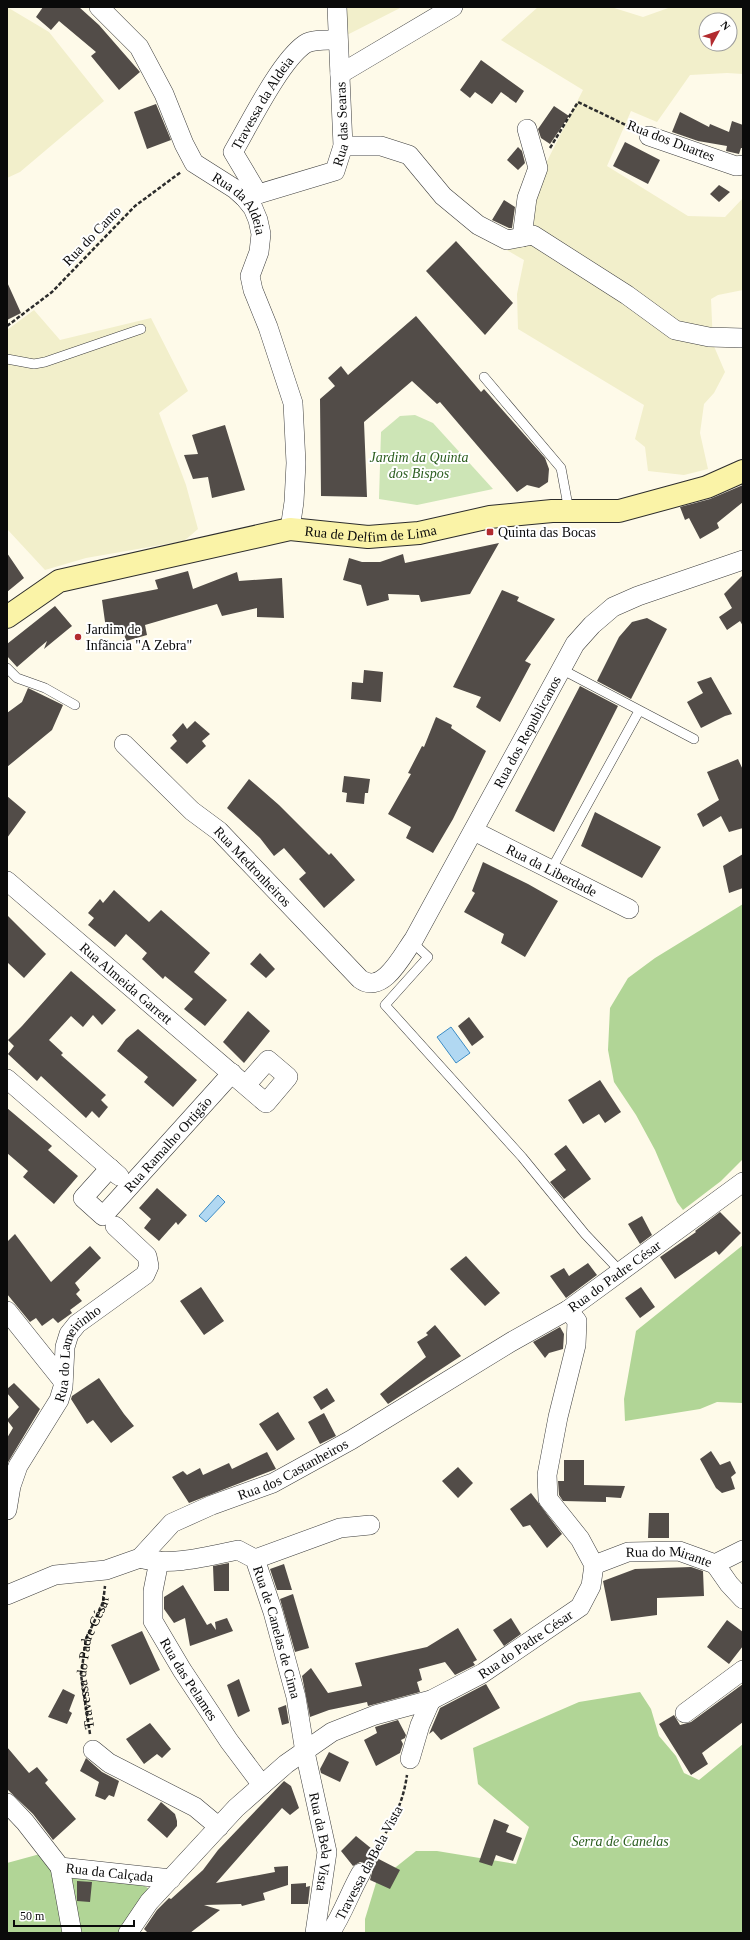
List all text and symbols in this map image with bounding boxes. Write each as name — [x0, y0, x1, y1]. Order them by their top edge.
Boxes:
north arrow — [698, 12, 738, 52]
text: N — [719, 19, 733, 33]
street label: Travessa da Aldeia — [229, 53, 297, 152]
street label: Rua das Searas — [330, 82, 351, 168]
street label: Rua dos Duartes — [625, 117, 717, 165]
street label: Rua da Aldeia — [210, 169, 269, 237]
street label: Rua do Canto — [60, 203, 124, 269]
park label: Jardim da Quinta dos Bispos — [369, 450, 469, 481]
street label: Rua de Delfim de Lima — [304, 522, 439, 545]
place label: Quinta das Bocas — [498, 525, 596, 540]
marker: Quinta das Bocas — [485, 527, 495, 537]
place label: Jardim de Infãncia "A Zebra" — [86, 622, 192, 653]
marker: Jardim de Infãncia "A Zebra" — [73, 632, 83, 642]
street label: Rua dos Republicanos — [491, 673, 564, 790]
street label: Rua Medronheiros — [211, 823, 294, 909]
street label: Rua da Liberdade — [504, 841, 600, 899]
street label: Rua Almeida Garrett — [77, 940, 175, 1027]
street label: Rua Ramalho Ortigão — [121, 1094, 215, 1195]
street label: Rua do Padre César — [565, 1237, 664, 1315]
street label: Rua do Lameirinho — [51, 1302, 103, 1404]
street label: Rua dos Castanheiros — [236, 1436, 350, 1503]
street label: Rua do Mirante — [625, 1543, 714, 1570]
street label: Rua de Canelas de Cima — [250, 1564, 304, 1701]
street label: Travessa do Padre César — [73, 1595, 111, 1730]
street label: Rua do Padre César — [475, 1607, 576, 1682]
street label: Rua das Pelames — [157, 1635, 221, 1723]
street label: Rua da Bela Vista — [307, 1791, 335, 1893]
street label: Travessa da Bela Vista — [333, 1803, 406, 1923]
park label: Serra de Canelas — [571, 1834, 669, 1849]
street label: Rua da Calçada — [65, 1860, 155, 1885]
scale bar — [14, 1902, 134, 1928]
text: 50 m — [20, 1909, 45, 1923]

